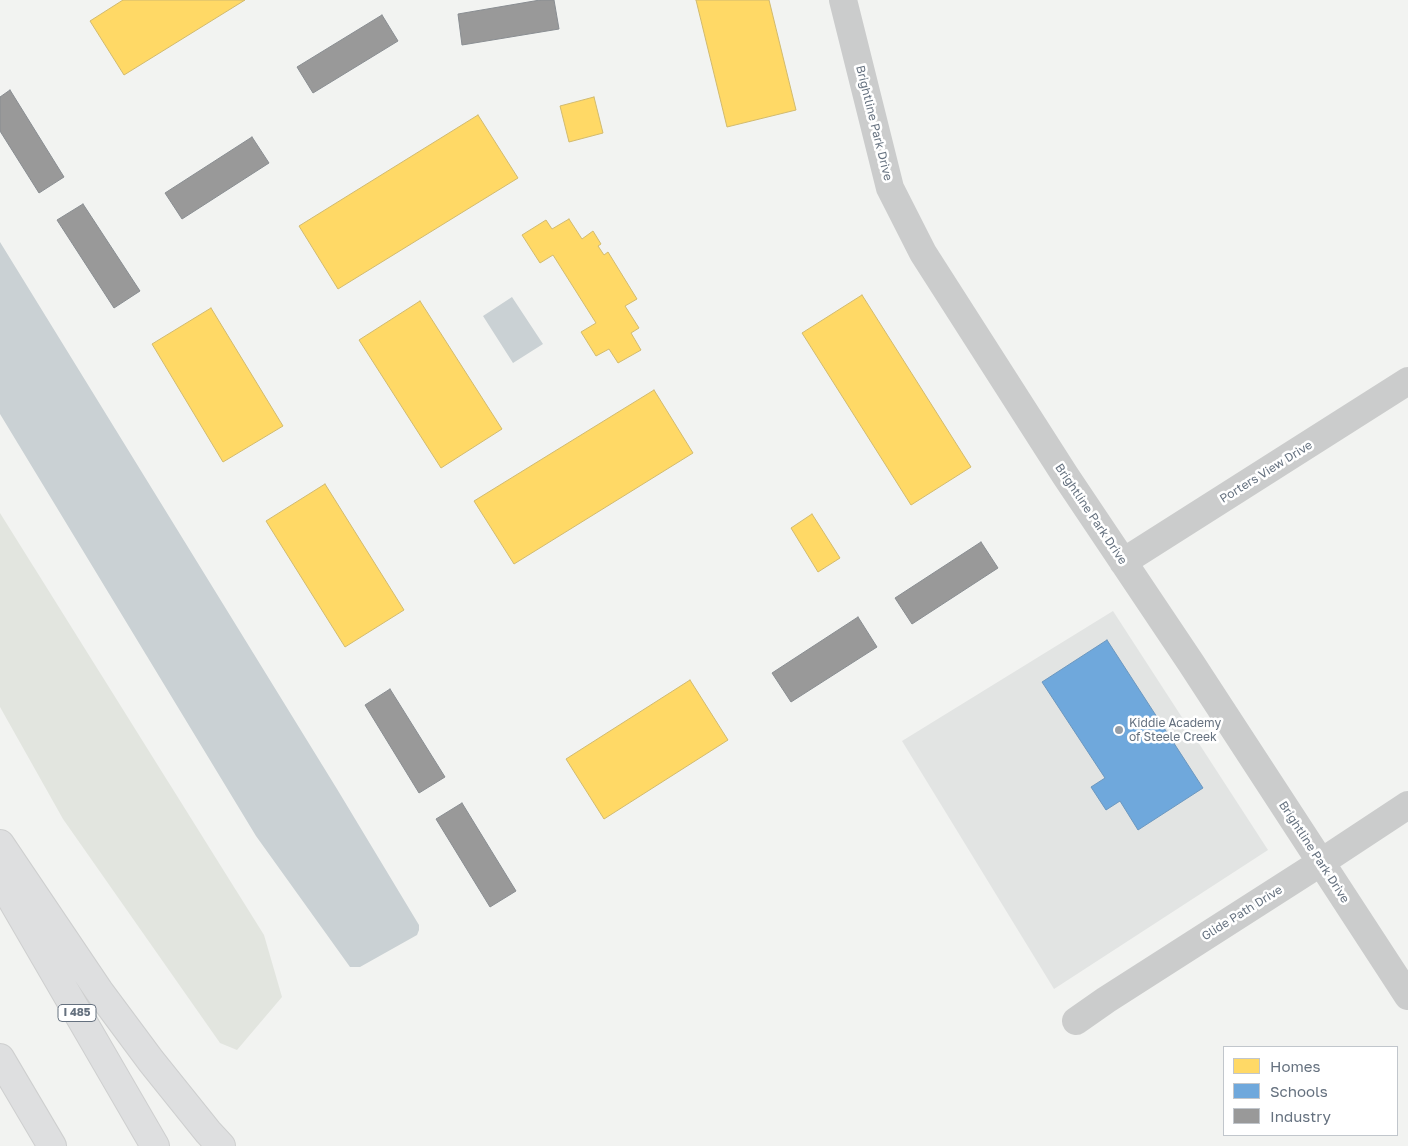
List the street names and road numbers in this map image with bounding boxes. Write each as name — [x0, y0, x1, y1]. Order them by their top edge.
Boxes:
street label: Brightline Park Drive — [853, 64, 895, 182]
street label: Porters View Drive — [1217, 438, 1315, 506]
street label: Brightline Park Drive — [1052, 461, 1130, 567]
street label: Brightline Park Drive — [1276, 798, 1352, 906]
street label: Glide Path Drive — [1199, 882, 1285, 944]
road number: I 485 — [58, 1004, 96, 1021]

